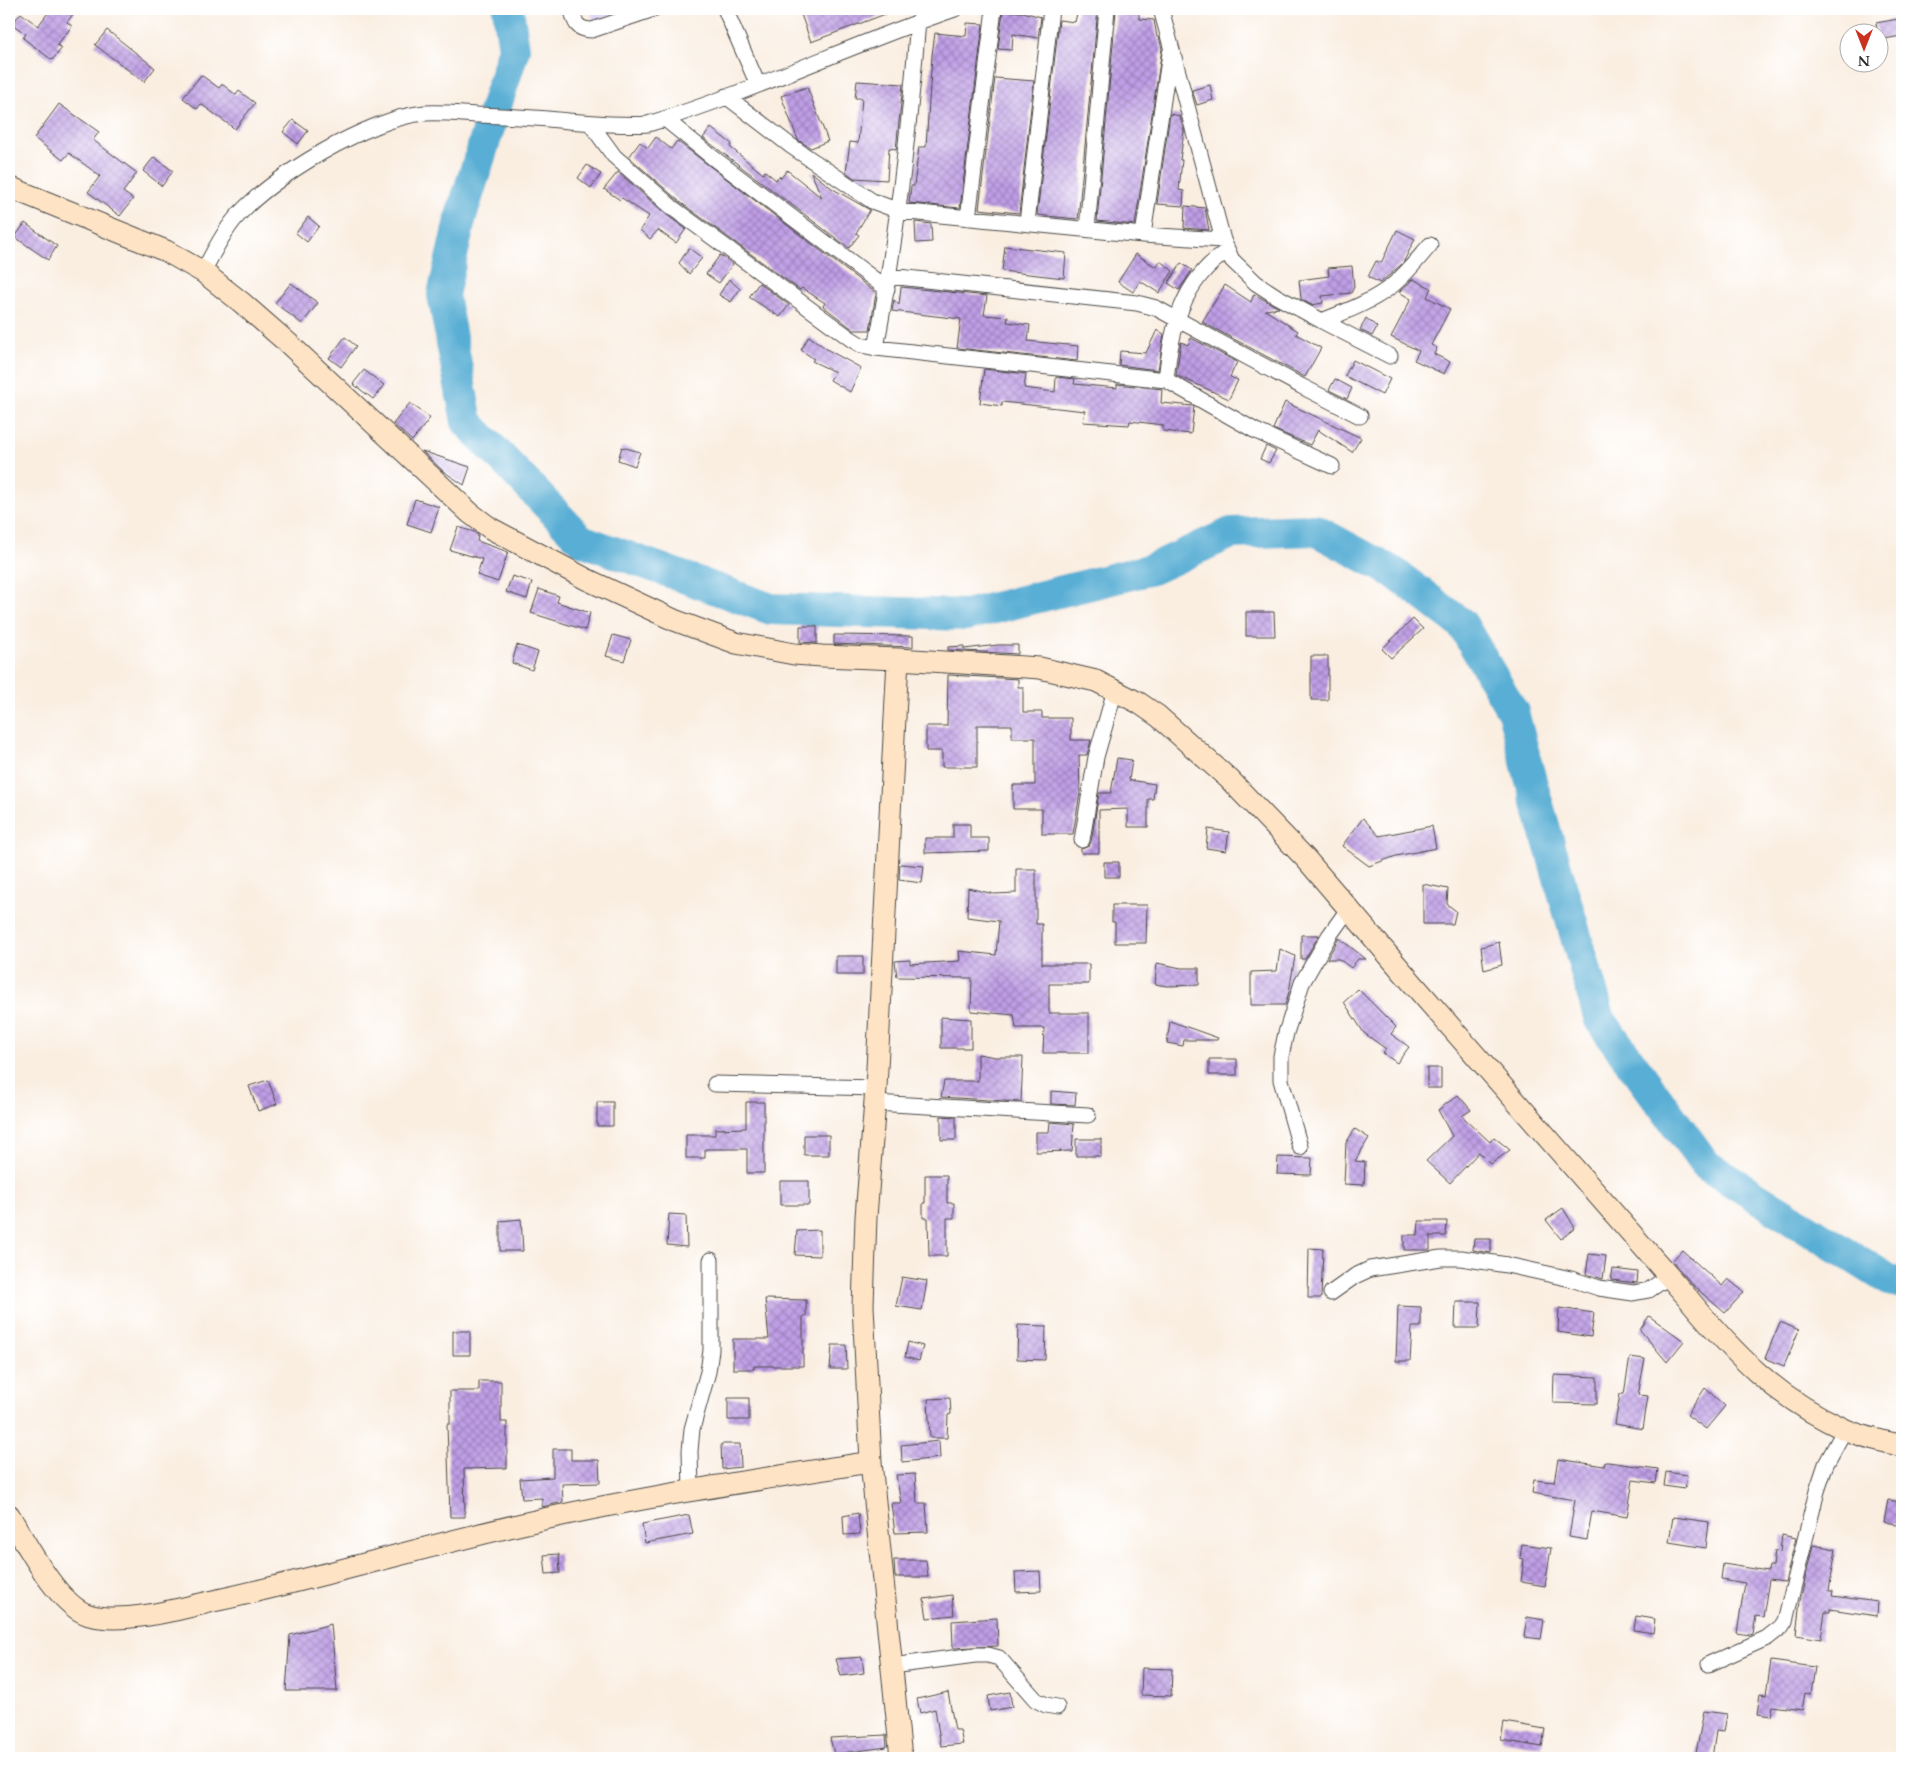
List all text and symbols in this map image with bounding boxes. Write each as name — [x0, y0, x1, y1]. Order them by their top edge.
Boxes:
north arrow — [1838, 22, 1888, 72]
text: N — [1858, 51, 1870, 70]

